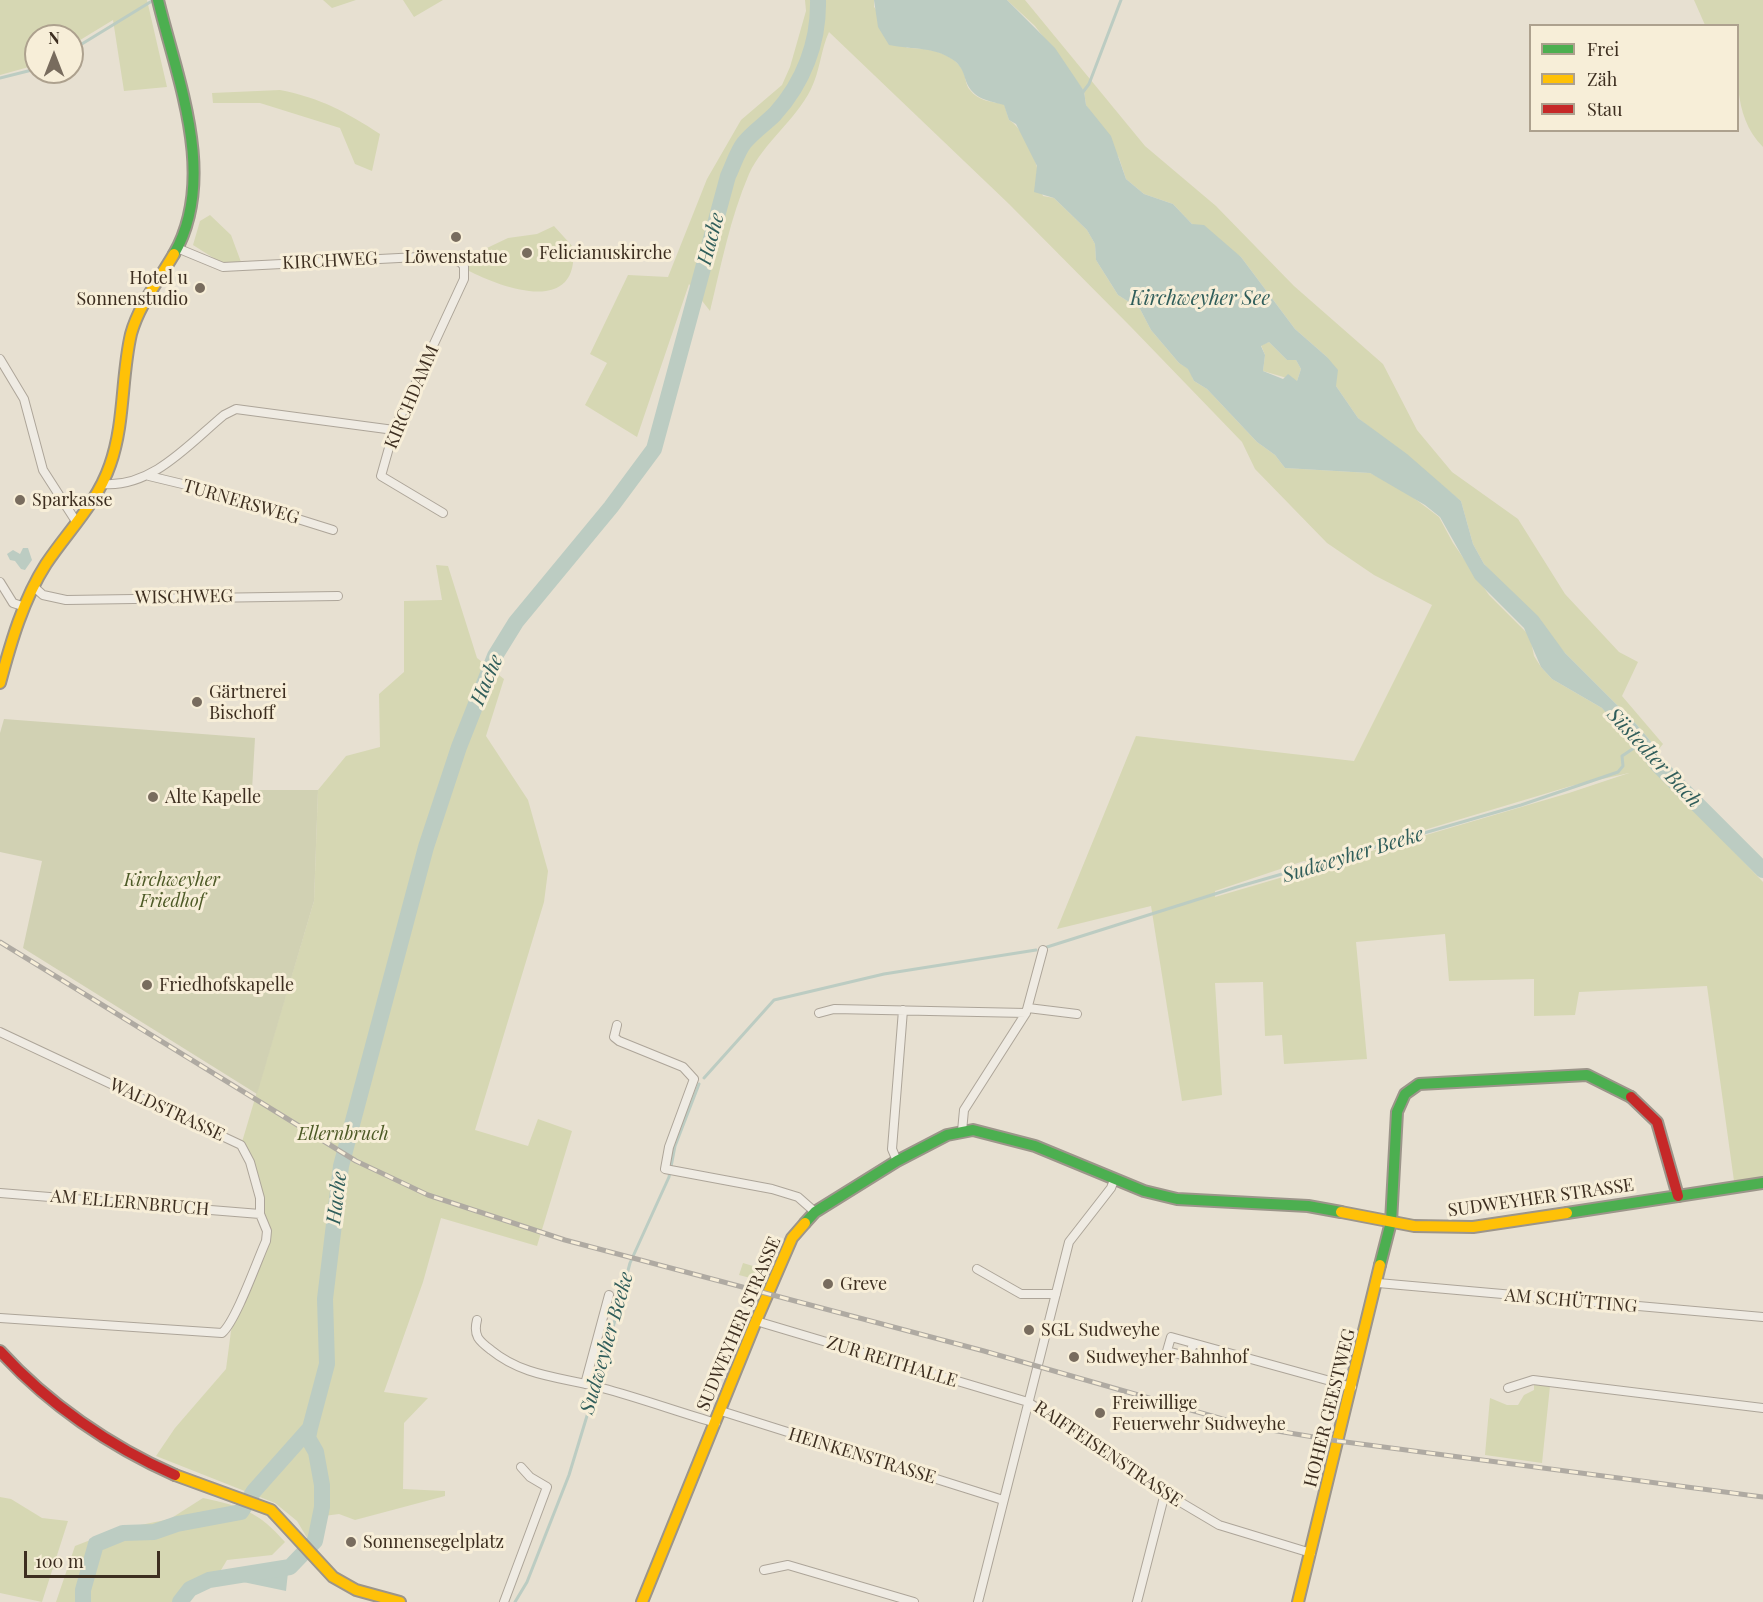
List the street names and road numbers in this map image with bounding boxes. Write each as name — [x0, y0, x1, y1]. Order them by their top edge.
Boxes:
street label: KIRCHWEG — [282, 248, 378, 274]
street label: KIRCHDAMM — [380, 342, 444, 452]
street label: TURNERSWEG — [180, 475, 302, 529]
street label: WISCHWEG — [135, 585, 233, 609]
street label: WALDSTRASSE — [106, 1074, 228, 1146]
street label: SUDWEYHER STRASSE — [1447, 1174, 1635, 1222]
street label: AM ELLERNBRUCH — [50, 1185, 210, 1221]
street label: SUDWEYHER STRASSE — [692, 1233, 786, 1415]
street label: AM SCHÜTTING — [1504, 1284, 1638, 1318]
street label: HOHER GEESTWEG — [1300, 1326, 1360, 1490]
street label: ZUR REITHALLE — [824, 1332, 960, 1392]
street label: RAIFFEISENSTRASSE — [1030, 1396, 1186, 1512]
street label: HEINKENSTRASSE — [786, 1423, 938, 1489]

